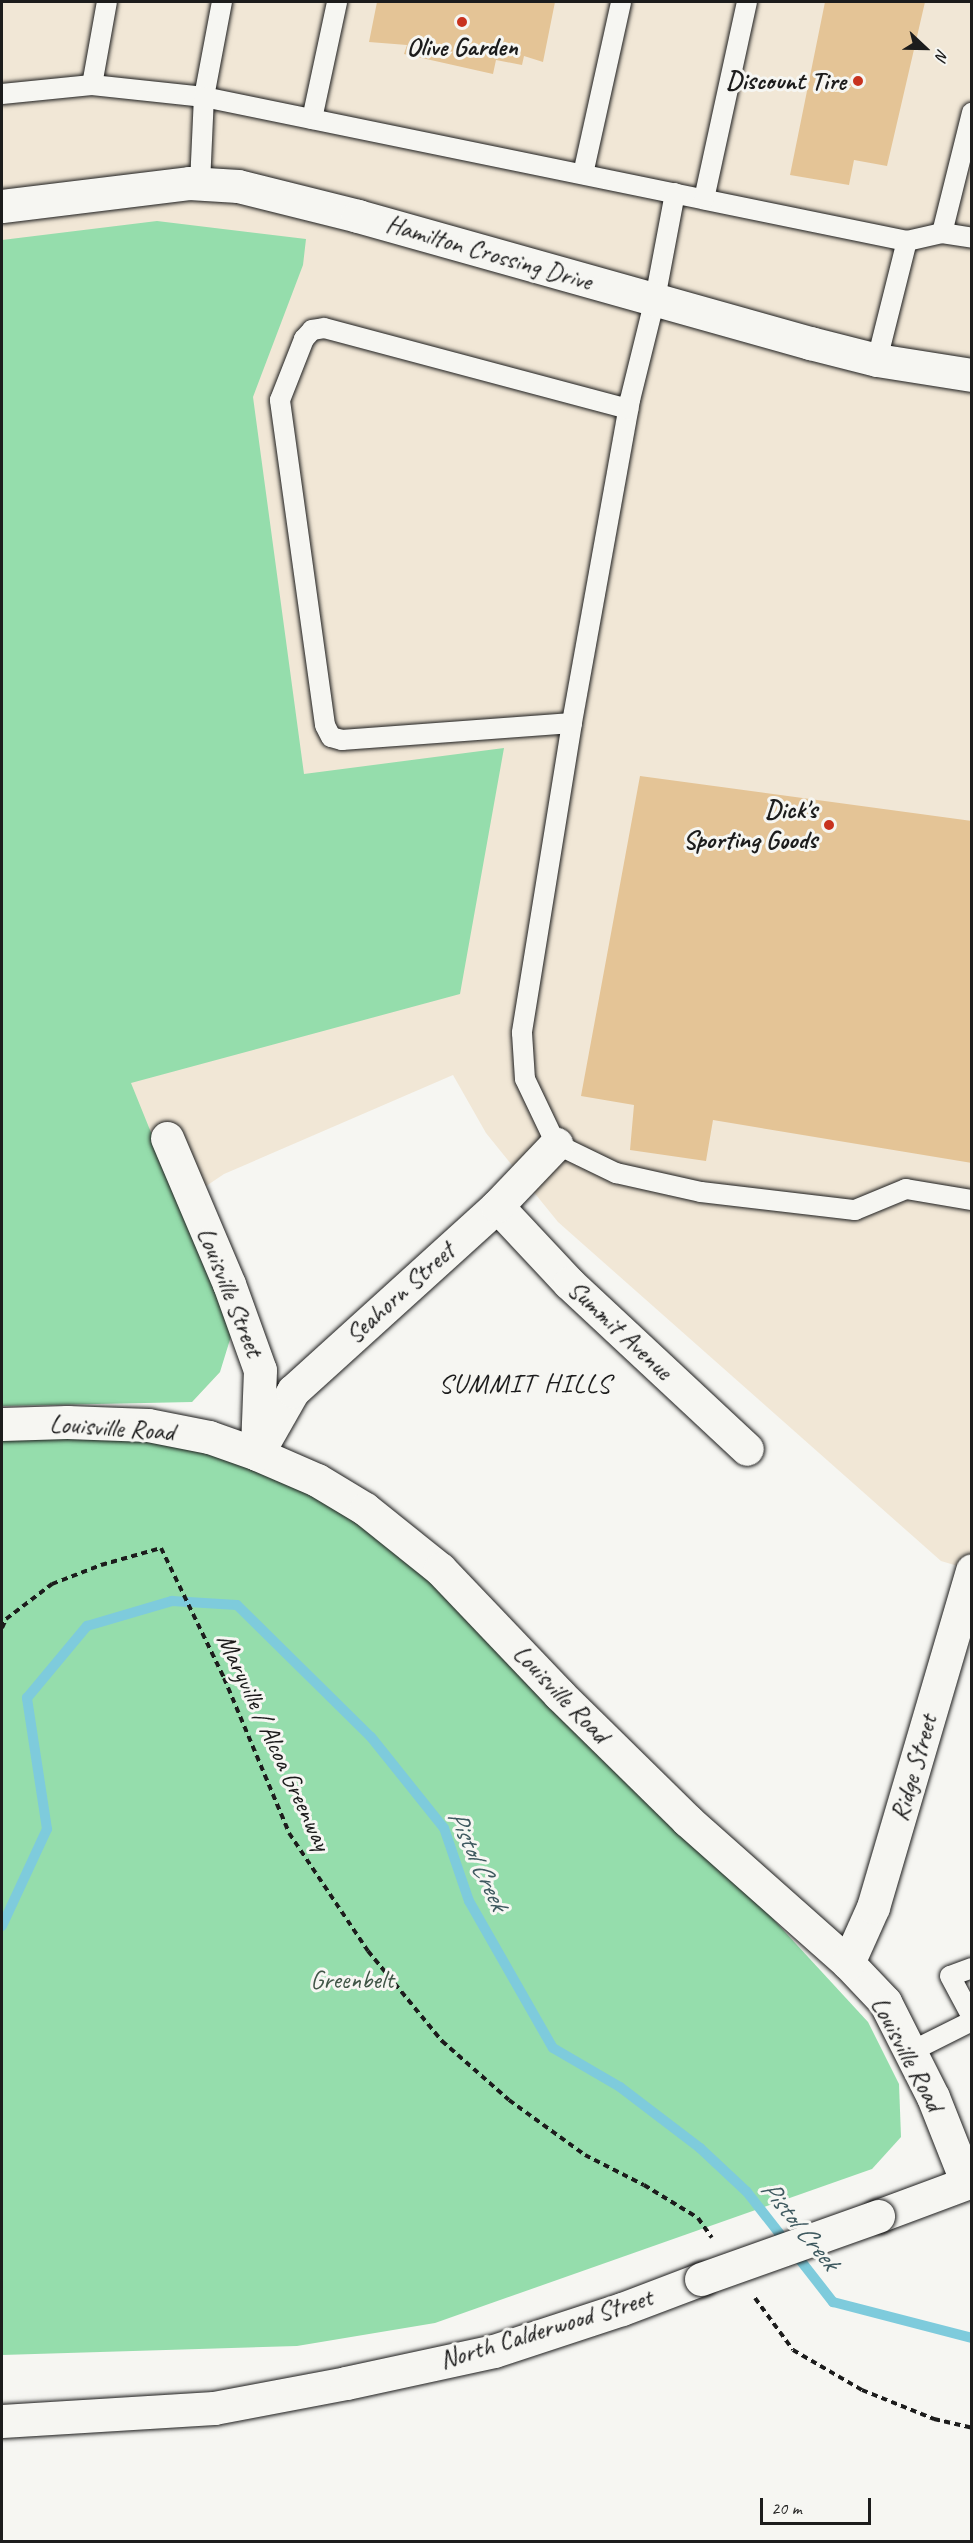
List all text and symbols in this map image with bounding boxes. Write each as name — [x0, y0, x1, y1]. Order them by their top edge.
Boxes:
marker: Olive Garden — [455, 15, 469, 29]
north arrow — [895, 18, 955, 78]
place label: Olive Garden — [406, 31, 518, 63]
text: N — [931, 46, 953, 63]
place label: Discount Tire — [726, 65, 846, 97]
marker: Discount Tire — [851, 74, 865, 88]
street label: Hamilton Crossing Drive — [382, 209, 596, 297]
place label: Dick's Sporting Goods — [683, 794, 817, 856]
marker: Dick's Sporting Goods — [822, 818, 836, 832]
street label: Louisville Street — [190, 1223, 270, 1361]
street label: Seahorn Street — [339, 1236, 461, 1350]
street label: Summit Avenue — [561, 1274, 679, 1386]
district label: SUMMIT HILLS — [439, 1368, 611, 1400]
street label: Louisville Road — [49, 1408, 175, 1448]
street label: Maryville / Alcoa Greenway — [210, 1628, 338, 1856]
street label: Louisville Road — [507, 1639, 615, 1749]
street label: Ridge Street — [884, 1711, 944, 1825]
water label: Pistol Creek — [441, 1805, 515, 1915]
park label: Greenbelt — [310, 1964, 394, 1996]
street label: Louisville Road — [864, 1992, 950, 2116]
water label: Pistol Creek — [754, 2173, 846, 2277]
street label: North Calderwood Street — [435, 2282, 657, 2376]
scale bar — [763, 2486, 874, 2524]
text: 20 m — [771, 2497, 802, 2519]

